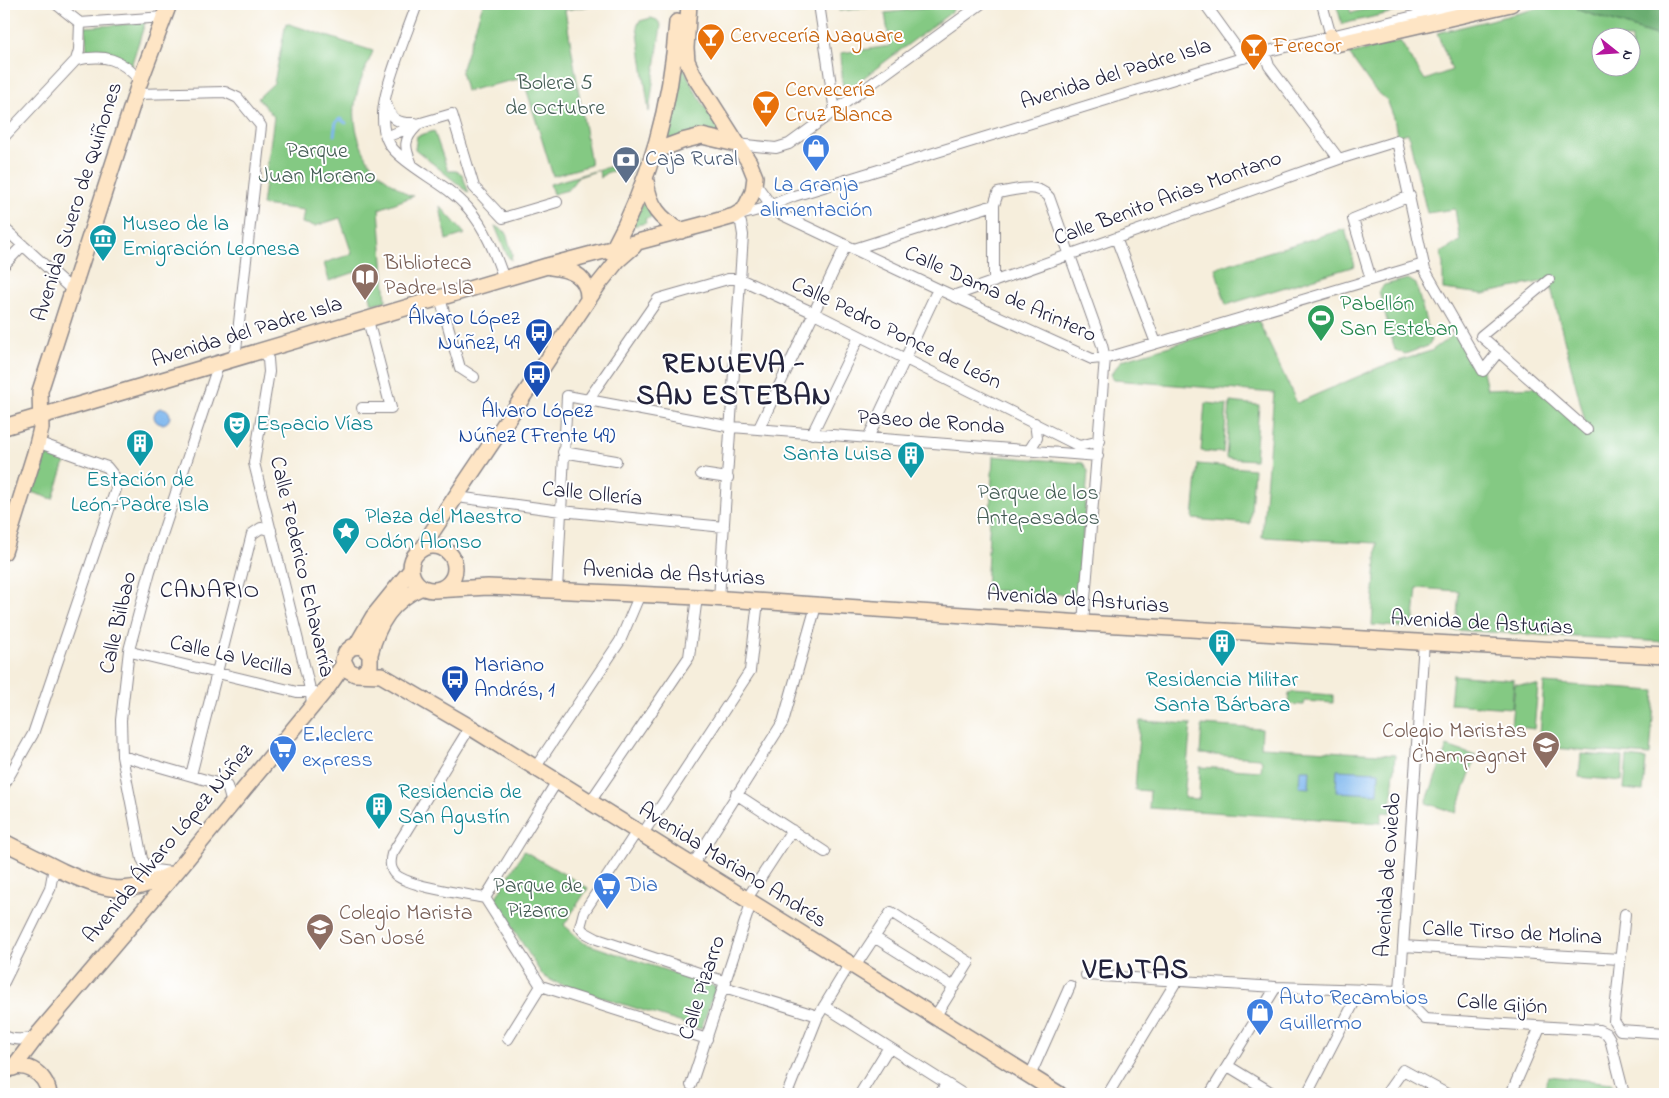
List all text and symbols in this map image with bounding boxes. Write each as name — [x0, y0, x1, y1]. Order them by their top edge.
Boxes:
place label: Cervecería Naguare — [730, 21, 903, 54]
bar icon: Cervecería Naguare — [696, 22, 726, 61]
north arrow — [1592, 28, 1642, 78]
street label: Avenida del Padre Isla — [1016, 31, 1216, 119]
place label: Ferecor — [1272, 31, 1342, 63]
bar icon: Ferecor — [1239, 32, 1269, 71]
text: N — [1616, 48, 1638, 63]
park label: Bolera 5 de Octubre — [505, 68, 605, 125]
place label: Cervecería Cruz Blanca — [785, 75, 893, 132]
street label: Avenida Suero de Quiñones — [24, 78, 132, 326]
bar icon: Cervecería Cruz Blanca — [751, 89, 781, 128]
shop icon: La Granja alimentación — [801, 133, 831, 172]
park label: Parque Juan Morano — [258, 136, 376, 193]
street label: Calle Benito Arias Montano — [1049, 143, 1287, 255]
place label: Caja Rural — [645, 144, 738, 176]
bank icon: Caja Rural — [611, 145, 641, 184]
place label: La Granja alimentación — [760, 170, 872, 227]
place label: Museo de la Emigración Leonesa — [122, 209, 300, 267]
museum icon: Museo de la Emigración Leonesa — [88, 223, 118, 262]
street label: Calle Dama de Arintero — [899, 238, 1101, 352]
place label: Biblioteca Padre Isla — [383, 248, 474, 305]
library icon: Biblioteca Padre Isla — [350, 262, 380, 301]
street label: Calle Pedro Ponce de León — [785, 269, 1007, 399]
street label: Avenida del Padre Isla — [147, 289, 347, 377]
place label: Pabellón San Esteban — [1340, 289, 1458, 346]
place label: Álvaro López Núñez, 49 — [408, 303, 521, 360]
sports icon: Pabellón San Esteban — [1306, 303, 1336, 342]
bus stop icon: Álvaro López Núñez, 49 — [524, 317, 554, 356]
district label: RENUEVA - SAN ESTEBAN — [636, 345, 832, 418]
bus stop icon: Álvaro López Núñez (Frente 49) — [522, 359, 552, 398]
place label: Álvaro López Núñez (Frente 49) — [459, 396, 615, 453]
street label: Paseo de Ronda — [856, 402, 1006, 444]
place label: Espacio Vías — [256, 409, 374, 441]
theatre icon: Espacio Vías — [222, 410, 252, 449]
building icon: Estación de León-Padre Isla — [125, 428, 155, 467]
place label: Santa Luisa — [783, 439, 892, 471]
building icon: Santa Luisa — [896, 440, 926, 479]
street label: Calle Federico Echavarría — [260, 453, 342, 681]
place label: Estación de León-Padre Isla — [71, 465, 209, 522]
street label: Calle Ollería — [540, 474, 644, 516]
park label: Parque de los Antepasados — [976, 478, 1100, 535]
place label: Plaza del Maestro Odón Alonso — [365, 502, 522, 559]
place icon: Plaza del Maestro Odón Alonso — [331, 516, 361, 555]
street label: Avenida de Asturias — [582, 554, 766, 596]
street label: Calle Bilbao — [92, 569, 146, 677]
district label: CANARIO — [160, 574, 260, 609]
street label: Avenida de Asturias — [985, 579, 1171, 623]
street label: Avenida de Asturias — [1390, 603, 1574, 645]
street label: Calle La Vecilla — [166, 627, 296, 687]
building icon: Residencia Militar Santa Bárbara — [1207, 628, 1237, 667]
place label: Mariano Andrés, 1 — [474, 650, 555, 707]
bus stop icon: Mariano Andrés, 1 — [440, 664, 470, 703]
place label: Residencia Militar Santa Bárbara — [1146, 665, 1298, 722]
place label: Colegio Maristas Champagnat — [1382, 716, 1528, 774]
place label: E.leclerc express — [302, 720, 374, 777]
school or university icon: Colegio Maristas Champagnat — [1531, 730, 1561, 769]
supermarket icon: E.leclerc express — [268, 734, 298, 773]
street label: Avenida Álvaro López Núñez — [76, 737, 263, 951]
place label: Residencia de San Agustín — [398, 777, 522, 835]
building icon: Residencia de San Agustín — [364, 791, 394, 830]
street label: Avenida de Oviedo — [1367, 791, 1411, 959]
street label: Avenida Mariano Andrés — [631, 795, 833, 937]
place label: Dia — [625, 870, 658, 902]
park label: Parque de Pizarro — [493, 871, 583, 928]
supermarket icon: Dia — [592, 871, 622, 910]
place label: Colegio Marista San José — [339, 898, 473, 955]
school or university icon: Colegio Marista San José — [305, 912, 335, 951]
street label: Calle Tirso de Molina — [1421, 913, 1603, 955]
street label: Calle Pizarro — [671, 932, 735, 1044]
district label: VENTAS — [1082, 951, 1189, 992]
place label: Auto Recambios Guillermo — [1279, 983, 1428, 1040]
street label: Calle Gijón — [1455, 986, 1549, 1024]
shop icon: Auto Recambios Guillermo — [1245, 997, 1275, 1036]

